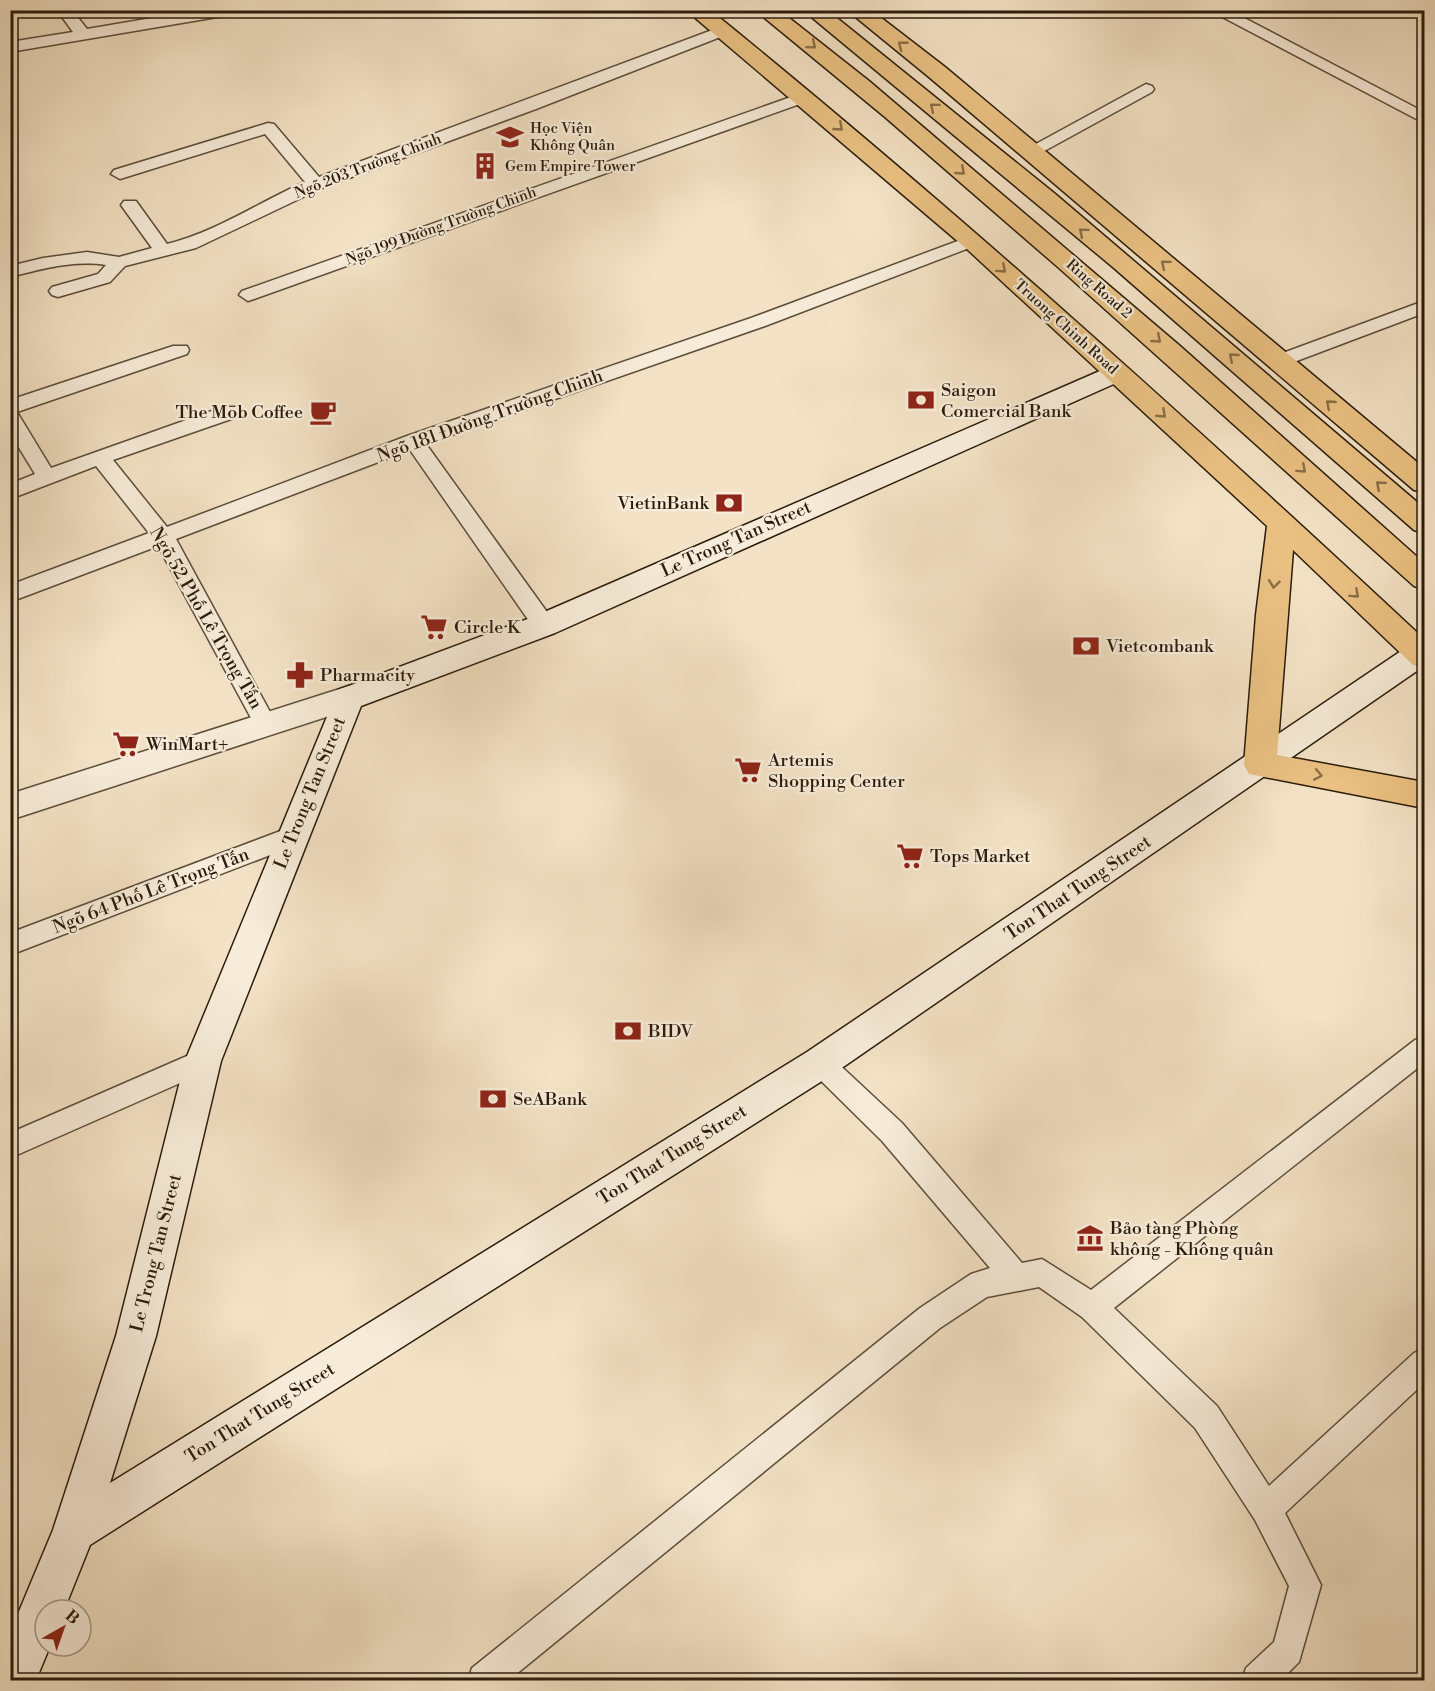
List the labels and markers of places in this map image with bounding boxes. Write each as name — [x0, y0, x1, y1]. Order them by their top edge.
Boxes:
place label: Học Viện Không Quân — [530, 119, 615, 155]
school or university icon: Học Viện Không Quân — [495, 122, 525, 152]
building icon: Gem Empire Tower — [470, 151, 500, 181]
place label: Gem Empire Tower — [505, 157, 636, 176]
place label: Saigon Comercial Bank — [941, 379, 1073, 423]
bank icon: Saigon Comercial Bank — [906, 385, 936, 415]
cafe icon: The Mob Coffee — [308, 397, 338, 427]
place label: The Mob Coffee — [176, 401, 303, 424]
bank icon: VietinBank — [714, 488, 744, 518]
place label: VietinBank — [616, 492, 711, 515]
supermarket icon: Circle K — [419, 612, 449, 642]
place label: Circle K — [454, 616, 522, 639]
bank icon: Vietcombank — [1071, 631, 1101, 661]
place label: Vietcombank — [1105, 635, 1215, 658]
pharmacy icon: Pharmacity — [285, 660, 315, 690]
place label: Pharmacity — [320, 664, 415, 687]
supermarket icon: WinMart+ — [111, 729, 141, 759]
place label: WinMart+ — [145, 733, 228, 756]
place label: Artemis Shopping Center — [767, 749, 905, 793]
supermarket icon: Artemis Shopping Center — [733, 755, 763, 785]
supermarket icon: Tops Market — [895, 841, 925, 871]
place label: Tops Market — [930, 845, 1031, 868]
bank icon: BIDV — [613, 1016, 643, 1046]
place label: BIDV — [647, 1020, 693, 1043]
bank icon: SeABank — [478, 1084, 508, 1114]
place label: SeABank — [513, 1088, 588, 1111]
place label: Bảo tàng Phòng không - Không quân — [1109, 1217, 1274, 1261]
museum icon: Bảo tàng Phòng không - Không quân — [1075, 1223, 1105, 1253]

